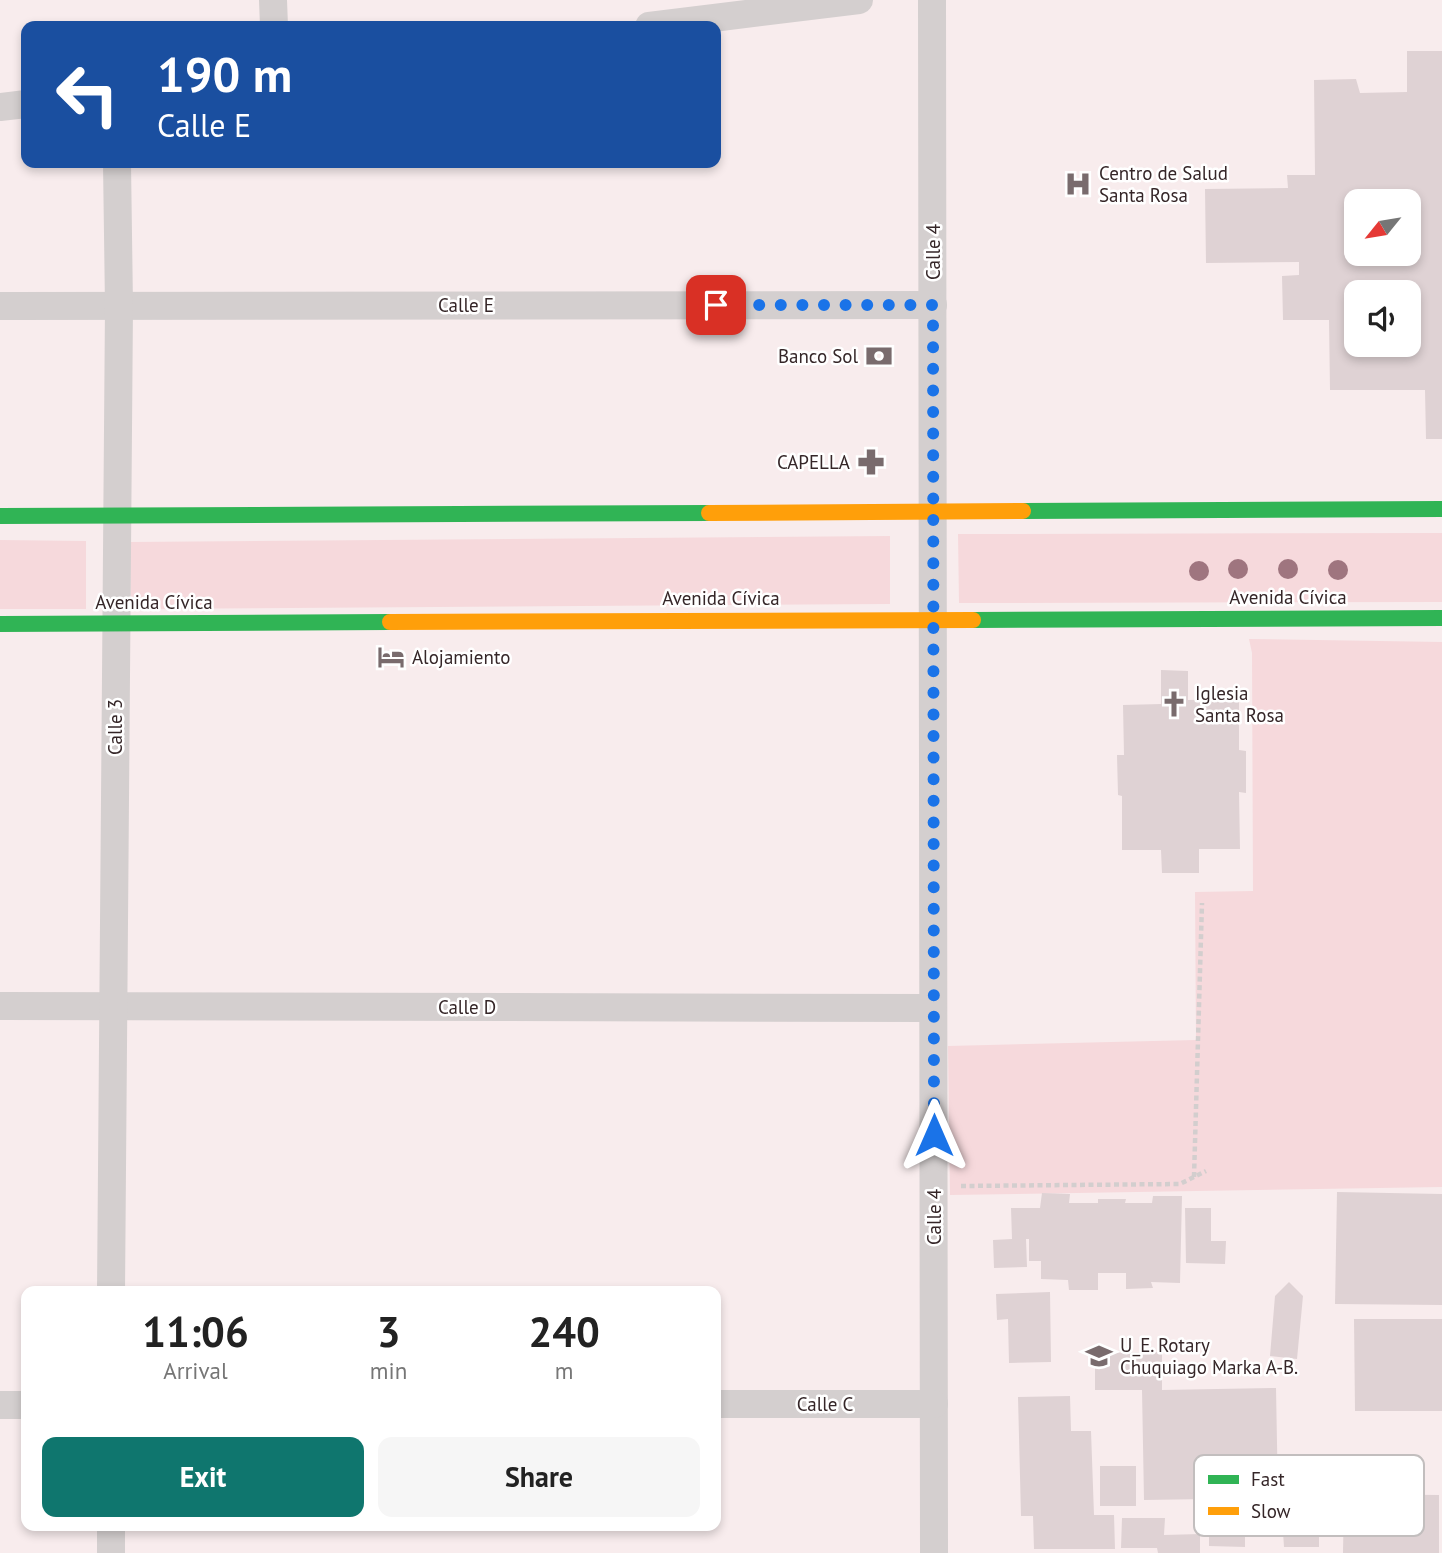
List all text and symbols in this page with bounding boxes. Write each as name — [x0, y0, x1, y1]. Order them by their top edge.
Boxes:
text: 190 m — [157, 42, 292, 106]
icon: left — [42, 49, 133, 140]
text: Calle E — [157, 104, 251, 146]
place label: Centro de Salud Santa Rosa — [1099, 161, 1228, 207]
hospital icon: Centro de Salud Santa Rosa — [1063, 169, 1093, 199]
north arrow — [1344, 189, 1421, 266]
map controls — [1344, 189, 1421, 357]
street label: Calle 4 — [921, 224, 945, 280]
pin — [686, 275, 746, 335]
button: sound — [1344, 280, 1421, 357]
icon: arrive — [697, 286, 735, 324]
street label: Calle E — [438, 293, 494, 317]
bank icon: Banco Sol — [864, 341, 894, 371]
place label: Banco Sol — [778, 344, 858, 368]
pharmacy icon: CAPELLA — [856, 447, 886, 477]
place label: CAPELLA — [777, 450, 850, 474]
street label: Avenida Cívica — [1229, 585, 1347, 609]
street label: Avenida Cívica — [662, 586, 780, 610]
street label: Avenida Cívica — [95, 590, 213, 614]
hotel icon: Alojamiento — [376, 642, 406, 672]
place label: Alojamiento — [412, 645, 510, 669]
place label: Iglesia Santa Rosa — [1195, 681, 1284, 727]
church icon: Iglesia Santa Rosa — [1159, 689, 1189, 719]
street label: Calle 3 — [103, 699, 127, 755]
street label: Calle D — [438, 995, 496, 1019]
position arrow — [897, 1098, 971, 1172]
street label: Calle 4 — [922, 1189, 946, 1245]
text: 11:06 — [142, 1304, 249, 1359]
text: 3 — [377, 1304, 400, 1359]
text: 240 — [528, 1304, 600, 1359]
place label: U_E. Rotary Chuquiago Marka A-B. — [1120, 1333, 1298, 1379]
school or university icon: U_E. Rotary Chuquiago Marka A-B. — [1084, 1341, 1114, 1371]
text: Arrival — [163, 1356, 228, 1385]
text: min — [370, 1356, 407, 1385]
text: m — [555, 1356, 573, 1385]
street label: Calle C — [797, 1392, 853, 1416]
button: Exit — [42, 1437, 364, 1517]
button: Share — [378, 1437, 700, 1517]
legend — [1194, 1455, 1424, 1536]
text: Fast — [1251, 1467, 1285, 1491]
text: Slow — [1251, 1499, 1291, 1523]

